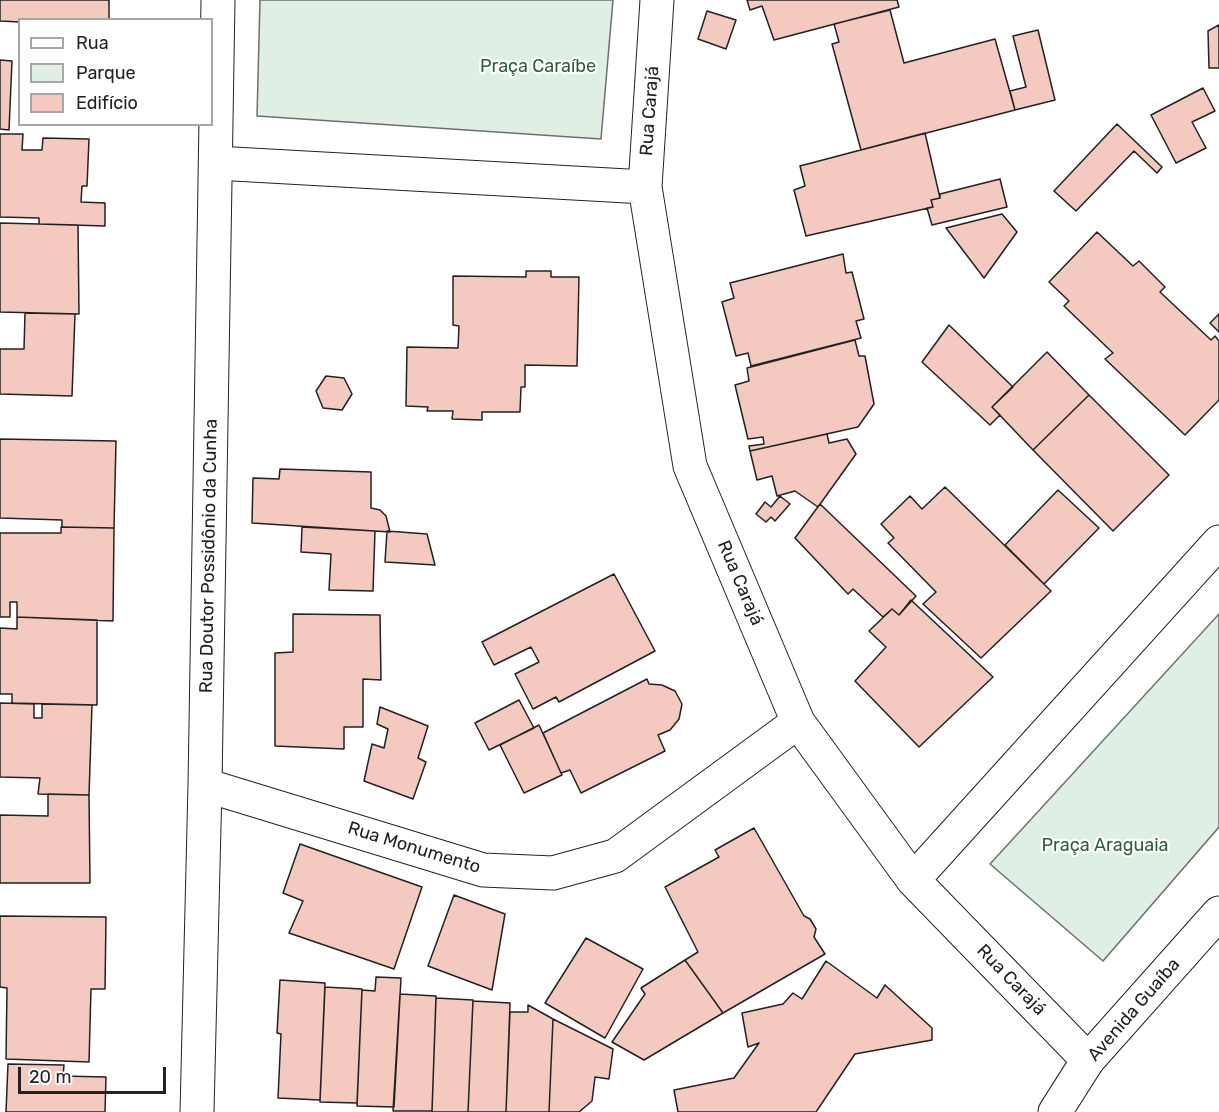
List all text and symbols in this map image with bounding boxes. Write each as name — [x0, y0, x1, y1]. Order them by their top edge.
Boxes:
legend — [18, 18, 213, 126]
text: Rua — [76, 32, 109, 54]
park label: Praça Caraíbe — [480, 56, 596, 78]
text: Parque — [76, 62, 136, 84]
street label: Rua Carajá — [636, 65, 664, 157]
text: Edifício — [76, 92, 138, 114]
street label: Rua Doutor Possidônio da Cunha — [196, 419, 222, 693]
street label: Rua Carajá — [712, 537, 768, 629]
street label: Rua Monumento — [345, 818, 483, 878]
park label: Praça Araguaia — [1042, 835, 1168, 857]
street label: Rua Carajá — [972, 940, 1050, 1020]
street label: Avenida Guaíba — [1083, 954, 1185, 1066]
scale bar — [21, 1055, 170, 1093]
text: 20 m — [29, 1066, 71, 1088]

